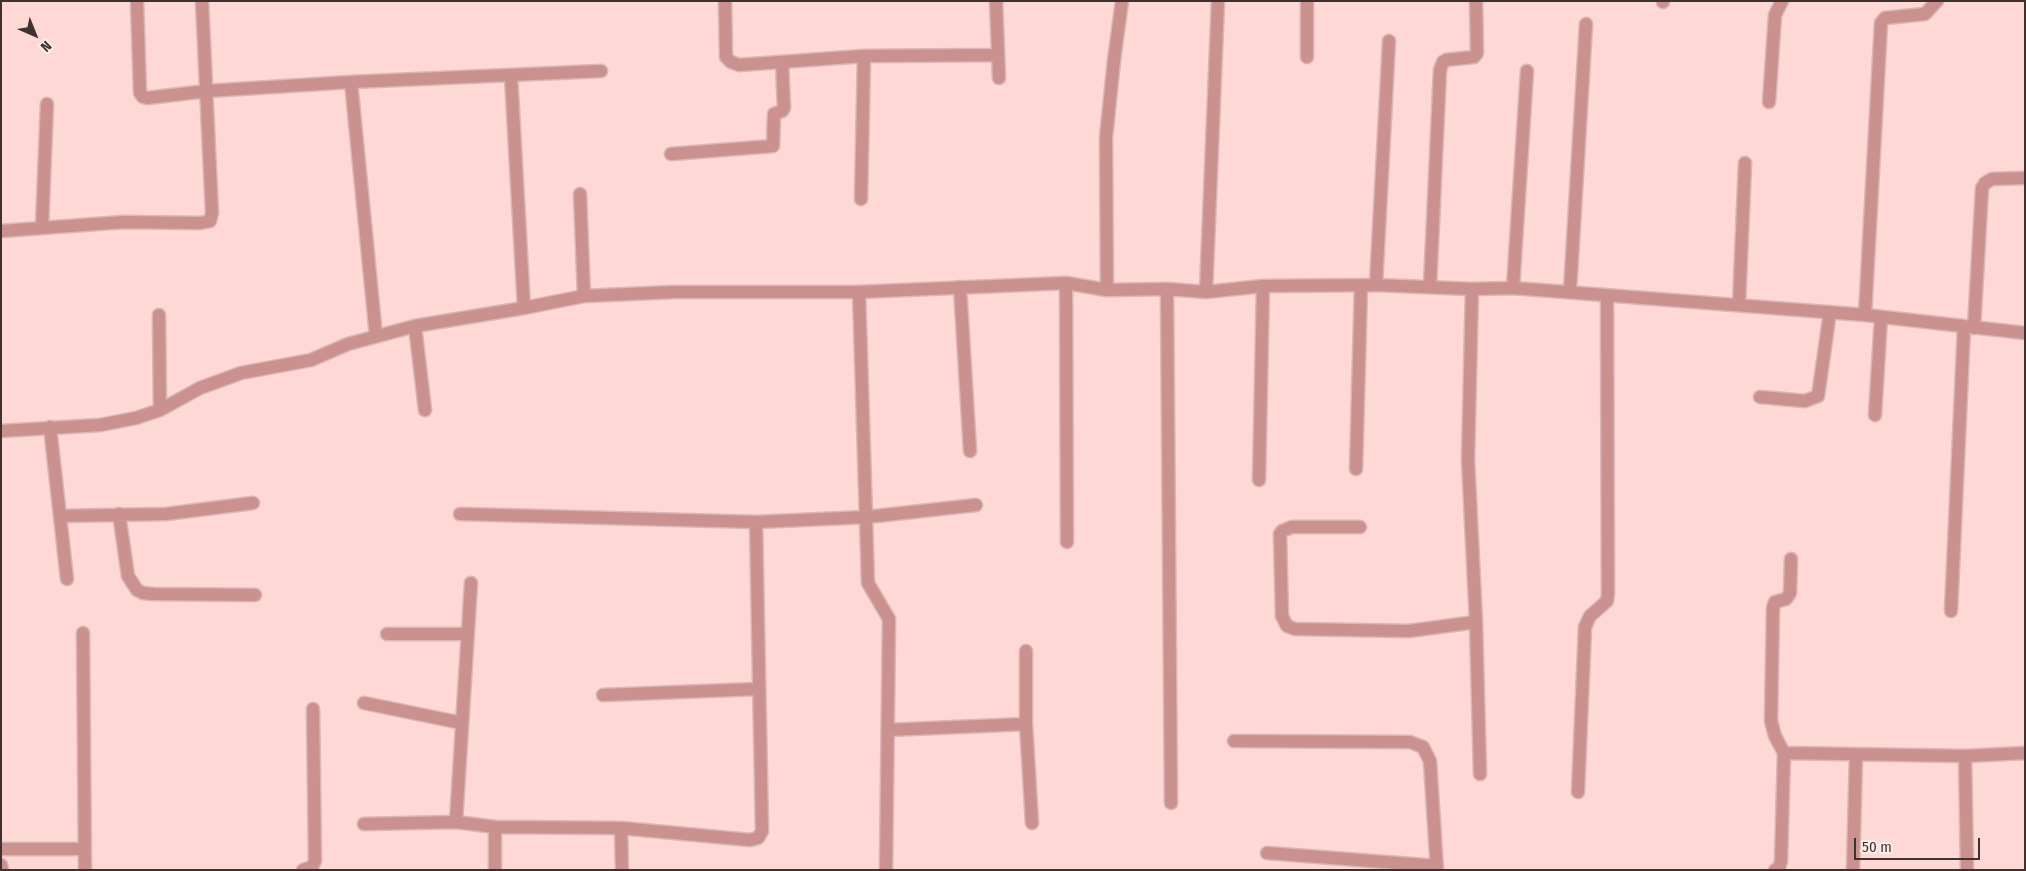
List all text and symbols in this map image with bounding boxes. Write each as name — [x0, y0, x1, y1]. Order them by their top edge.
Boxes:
north arrow — [10, 10, 60, 60]
text: N — [37, 37, 55, 55]
scale bar — [1856, 828, 1982, 860]
text: 50 m — [1862, 838, 1892, 856]

